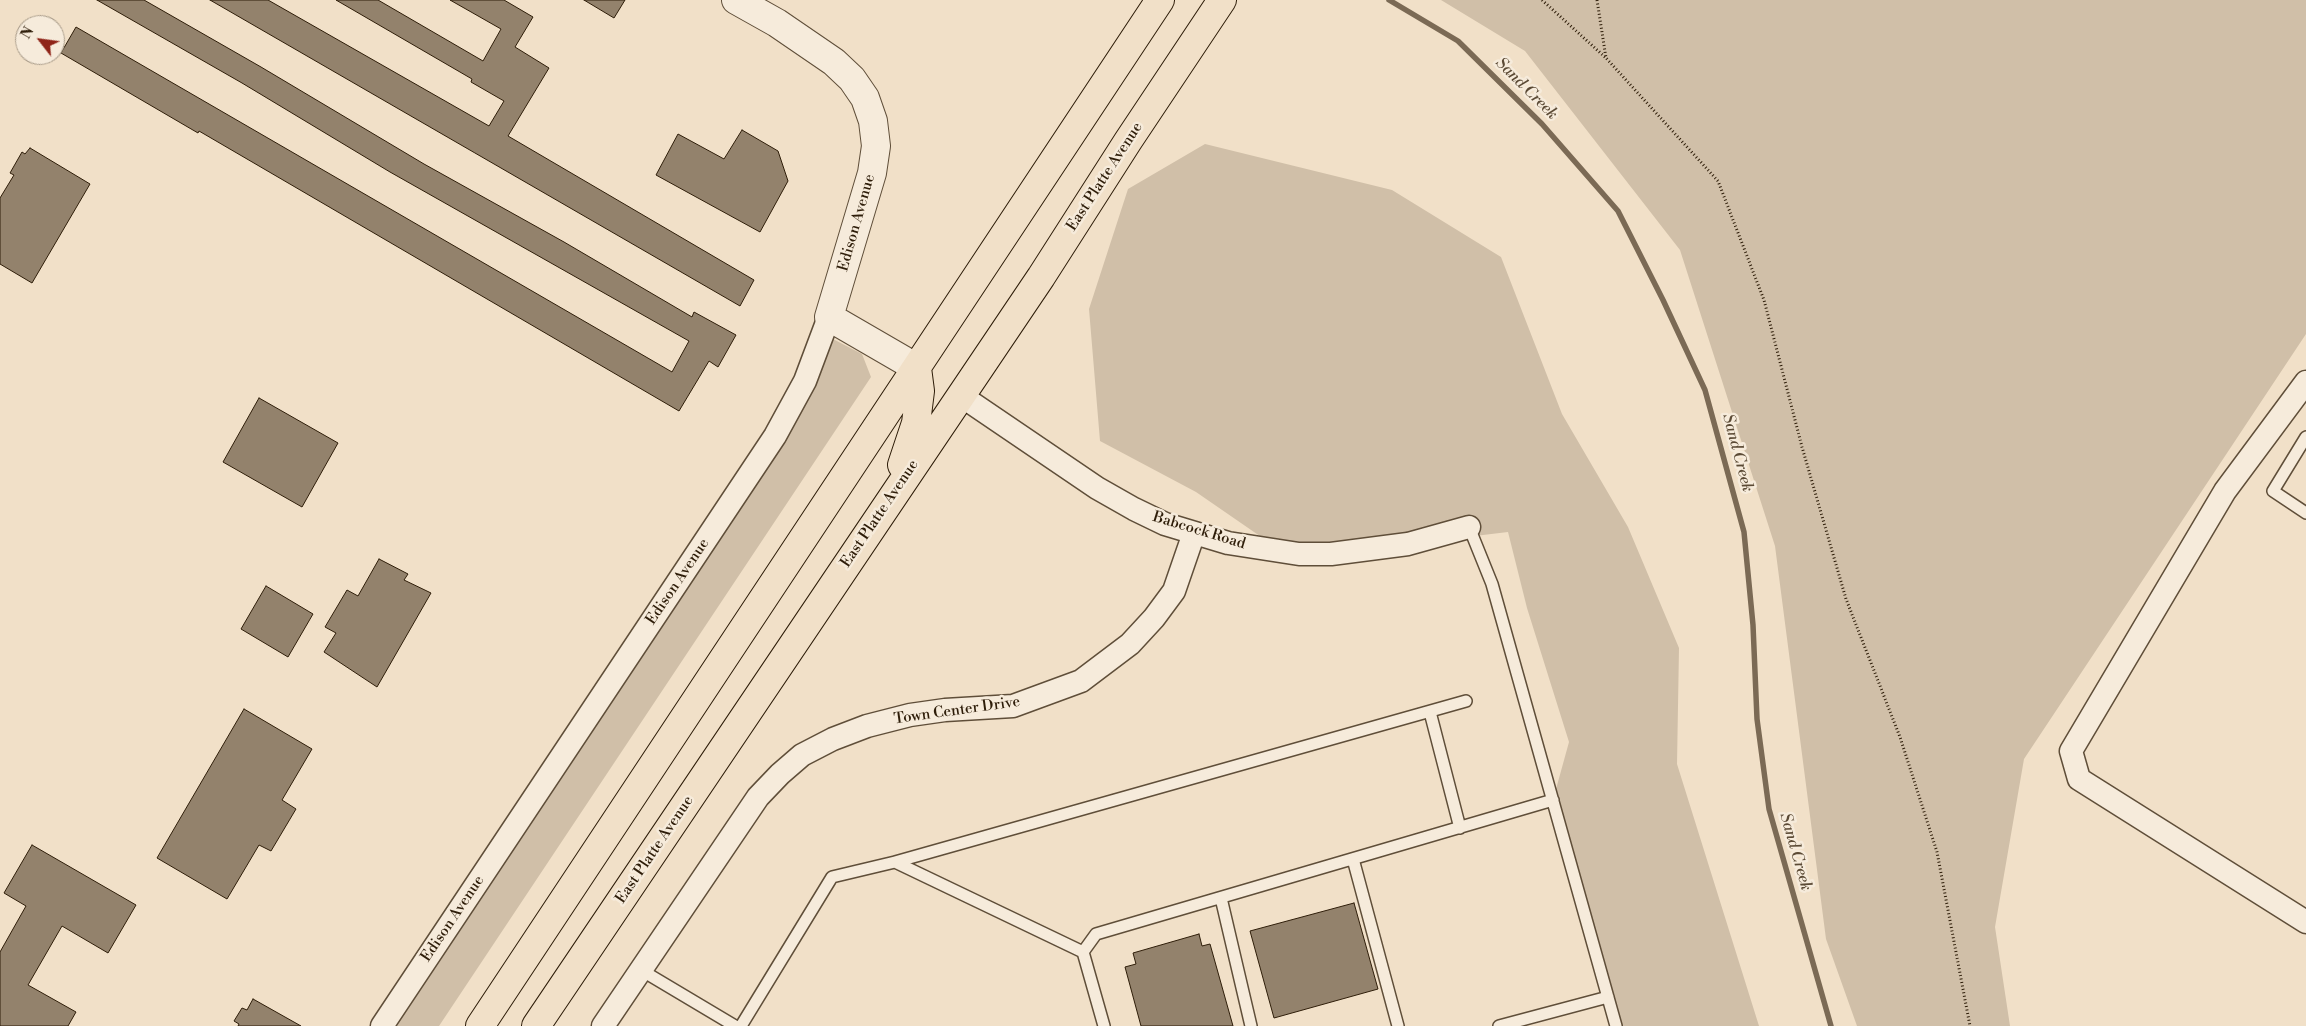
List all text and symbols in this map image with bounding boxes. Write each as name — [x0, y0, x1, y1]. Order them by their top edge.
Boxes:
north arrow — [15, 15, 65, 65]
text: N — [17, 24, 38, 42]
water label: Sand Creek — [1491, 54, 1561, 124]
street label: East Platte Avenue — [1063, 119, 1147, 235]
street label: Edison Avenue — [835, 172, 879, 274]
water label: Sand Creek — [1717, 412, 1757, 494]
street label: East Platte Avenue — [837, 457, 923, 571]
street label: Babcock Road — [1150, 508, 1248, 554]
street label: Edison Avenue — [642, 535, 714, 629]
street label: Town Center Drive — [893, 693, 1021, 729]
street label: East Platte Avenue — [612, 793, 698, 907]
water label: Sand Creek — [1775, 811, 1815, 893]
street label: Edison Avenue — [417, 872, 489, 966]

